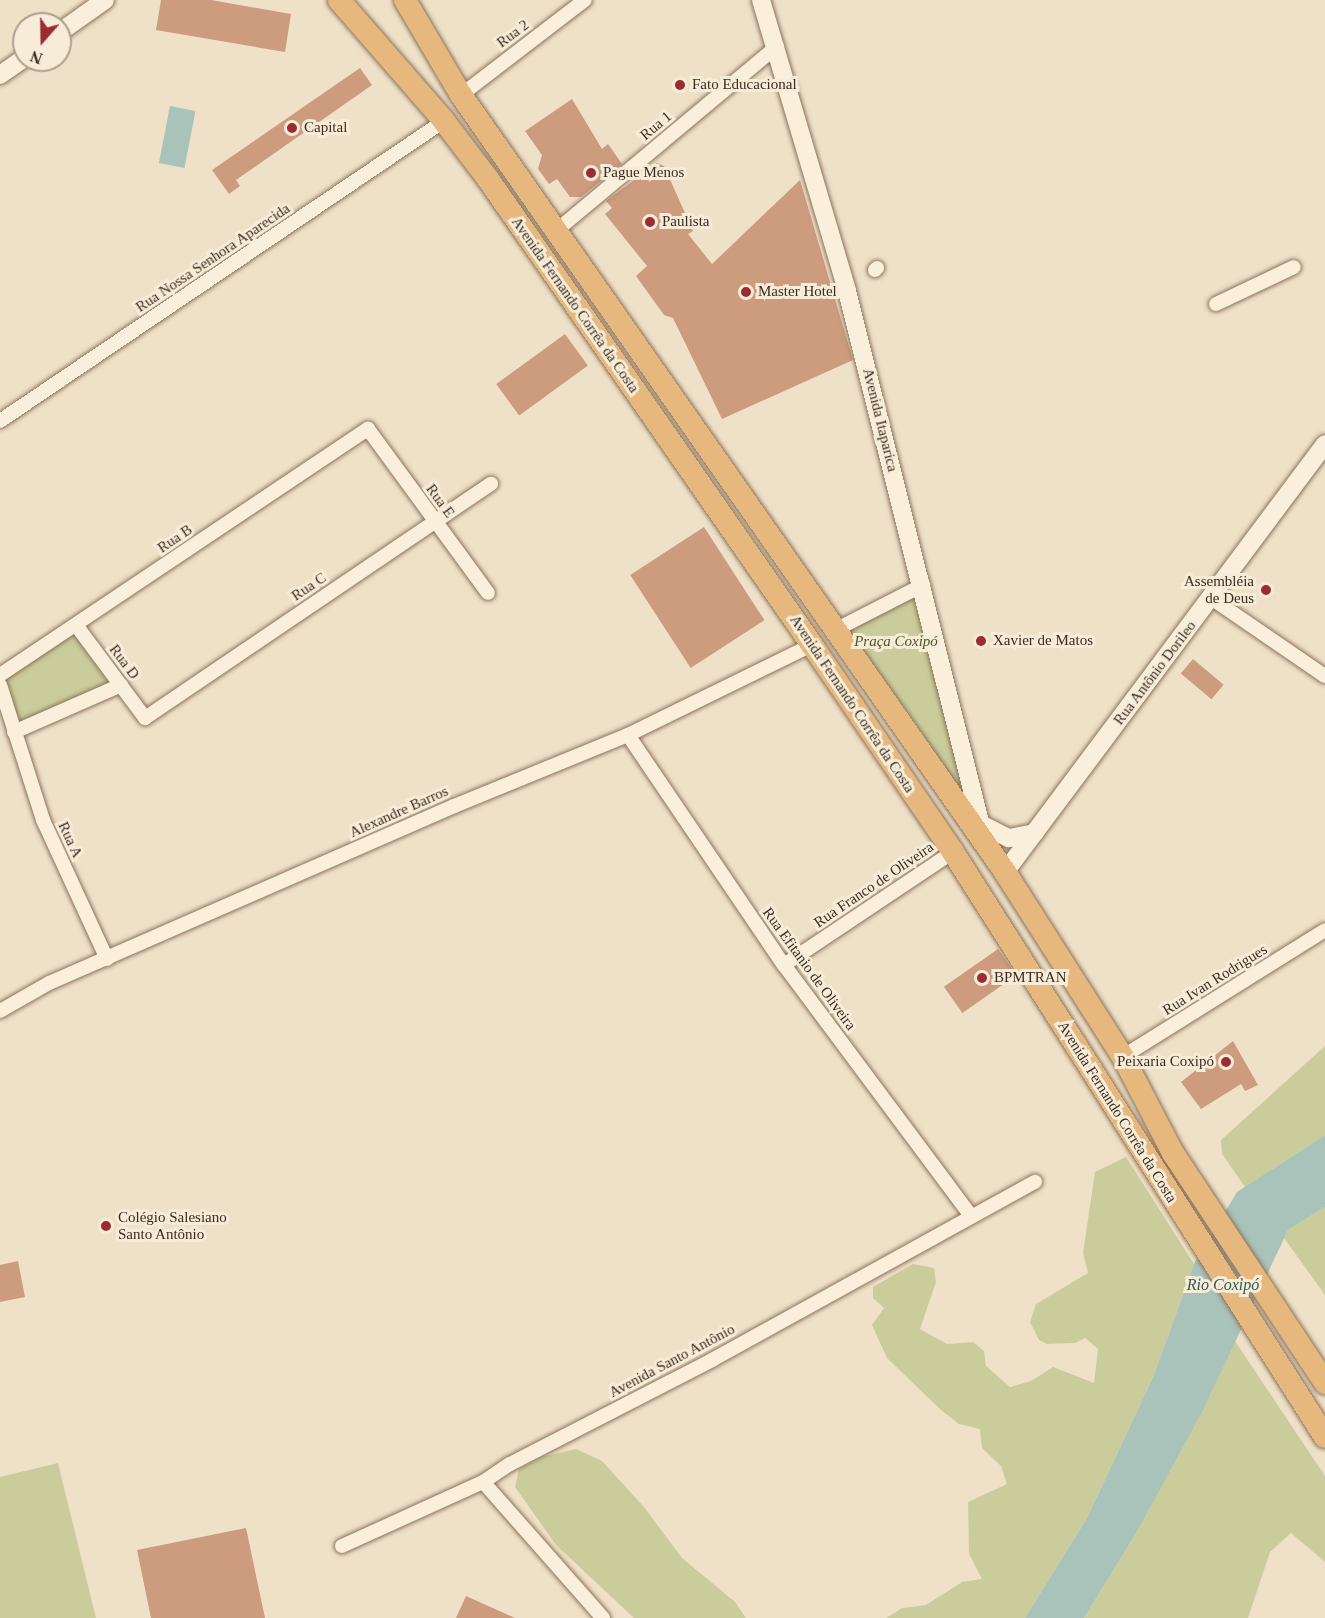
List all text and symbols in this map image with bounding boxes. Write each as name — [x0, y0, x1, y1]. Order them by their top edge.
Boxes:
north arrow — [12, 12, 72, 72]
street label: Rua 2 — [493, 16, 533, 52]
text: N — [28, 48, 45, 67]
place label: Fato Educacional — [692, 76, 797, 94]
marker: Fato Educacional — [673, 78, 687, 92]
street label: Rua 1 — [637, 108, 675, 144]
place label: Capital — [304, 119, 347, 137]
marker: Capital — [285, 121, 299, 135]
place label: Pague Menos — [603, 164, 684, 182]
marker: Pague Menos — [584, 166, 598, 180]
street label: Rua Nossa Senhora Aparecida — [132, 199, 294, 317]
place label: Paulista — [662, 213, 709, 231]
street label: Avenida Fernando Corrêa da Costa — [507, 214, 643, 396]
marker: Paulista — [643, 215, 657, 229]
place label: Master Hotel — [758, 283, 837, 301]
marker: Master Hotel — [739, 285, 753, 299]
street label: Avenida Itaparica — [858, 366, 902, 474]
street label: Rua E — [422, 481, 458, 521]
street label: Rua B — [154, 521, 196, 557]
street label: Rua C — [288, 569, 330, 605]
place label: Assembléia de Deus — [1184, 572, 1254, 607]
marker: Assembléia de Deus — [1259, 583, 1273, 597]
street label: Avenida Fernando Corrêa da Costa — [786, 612, 918, 796]
street label: Rua Antônio Dorileo — [1110, 617, 1200, 729]
place label: Xavier de Matos — [993, 632, 1093, 650]
park label: Praça Coxipó — [854, 633, 938, 651]
marker: Xavier de Matos — [974, 634, 988, 648]
street label: Rua D — [105, 641, 143, 683]
street label: Alexandre Barros — [347, 782, 451, 842]
street label: Rua A — [54, 819, 86, 861]
street label: Rua Franco de Oliveira — [811, 838, 937, 932]
street label: Rua Efitanio de Oliveira — [759, 904, 859, 1034]
street label: Rua Ivan Rodrigues — [1159, 941, 1271, 1019]
place label: BPMTRAN — [994, 969, 1067, 987]
marker: BPMTRAN — [975, 971, 989, 985]
street label: Avenida Fernando Corrêa da Costa — [1054, 1018, 1180, 1206]
place label: Peixaria Coxipó — [1117, 1053, 1214, 1071]
marker: Peixaria Coxipó — [1219, 1055, 1233, 1069]
place label: Colégio Salesiano Santo Antônio — [118, 1208, 227, 1243]
marker: Colégio Salesiano Santo Antônio — [99, 1219, 113, 1233]
water label: Rio Coxipó — [1187, 1275, 1259, 1295]
street label: Avenida Santo Antônio — [606, 1320, 738, 1402]

